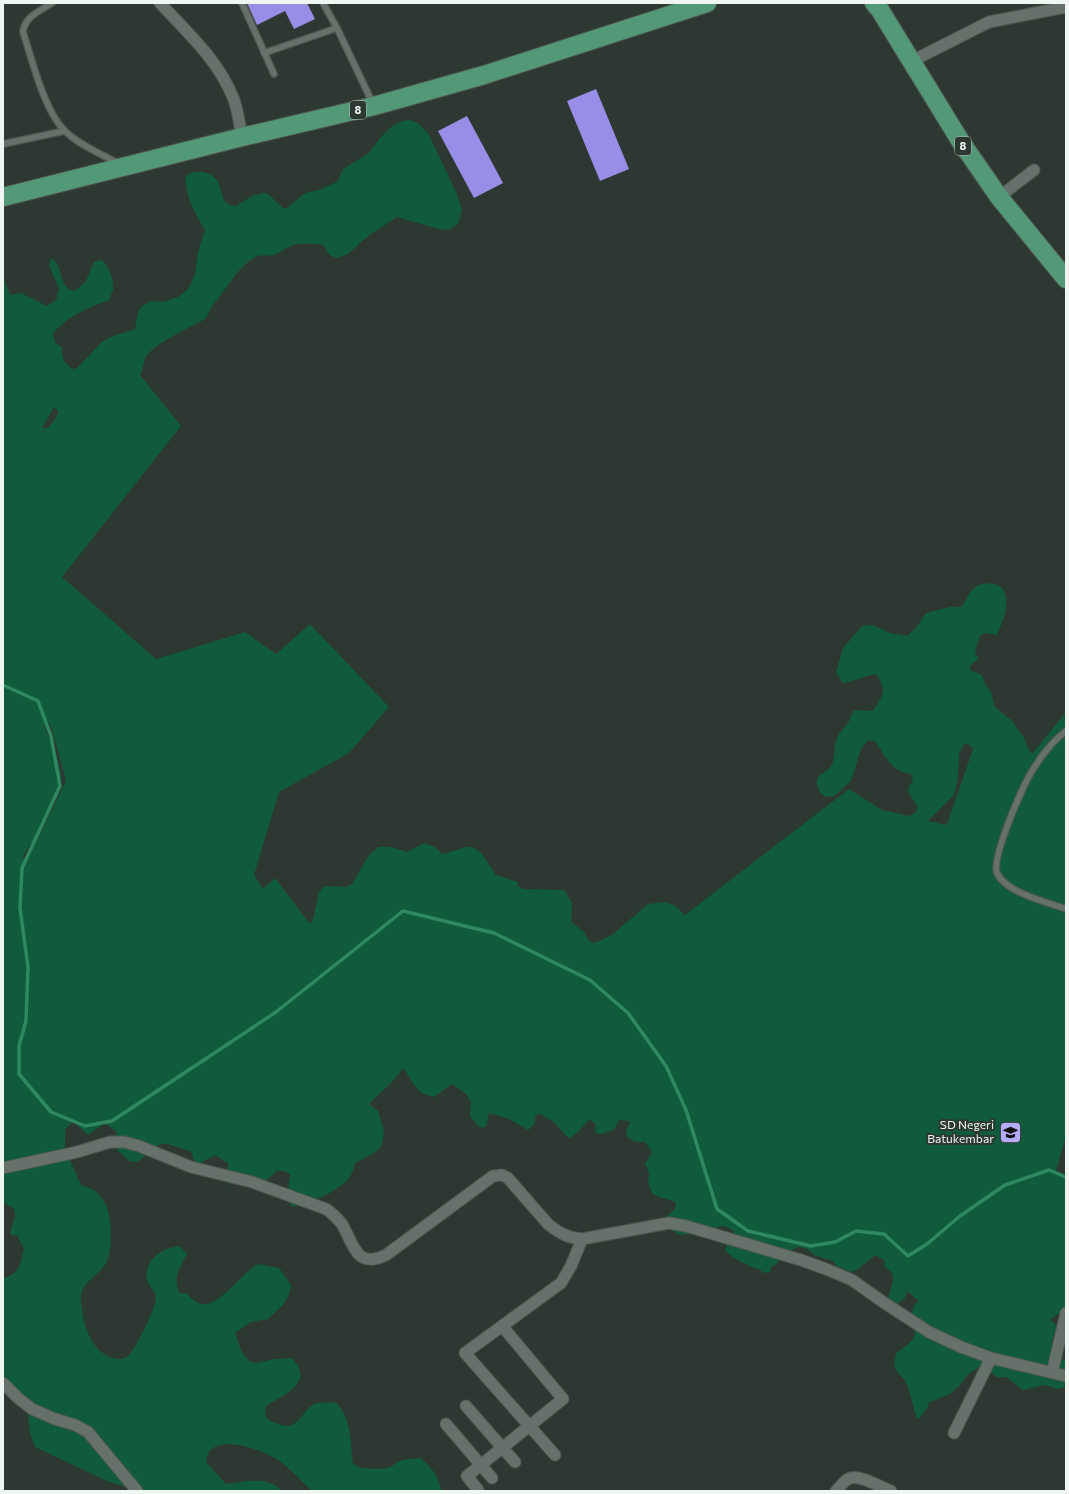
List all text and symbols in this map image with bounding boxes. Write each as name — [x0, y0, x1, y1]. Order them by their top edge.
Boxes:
road number: 8 — [350, 101, 366, 119]
road number: 8 — [955, 137, 971, 155]
place label: SD Negeri Batukembar — [927, 1117, 994, 1145]
school or university icon: SD Negeri Batukembar — [997, 1119, 1023, 1145]

